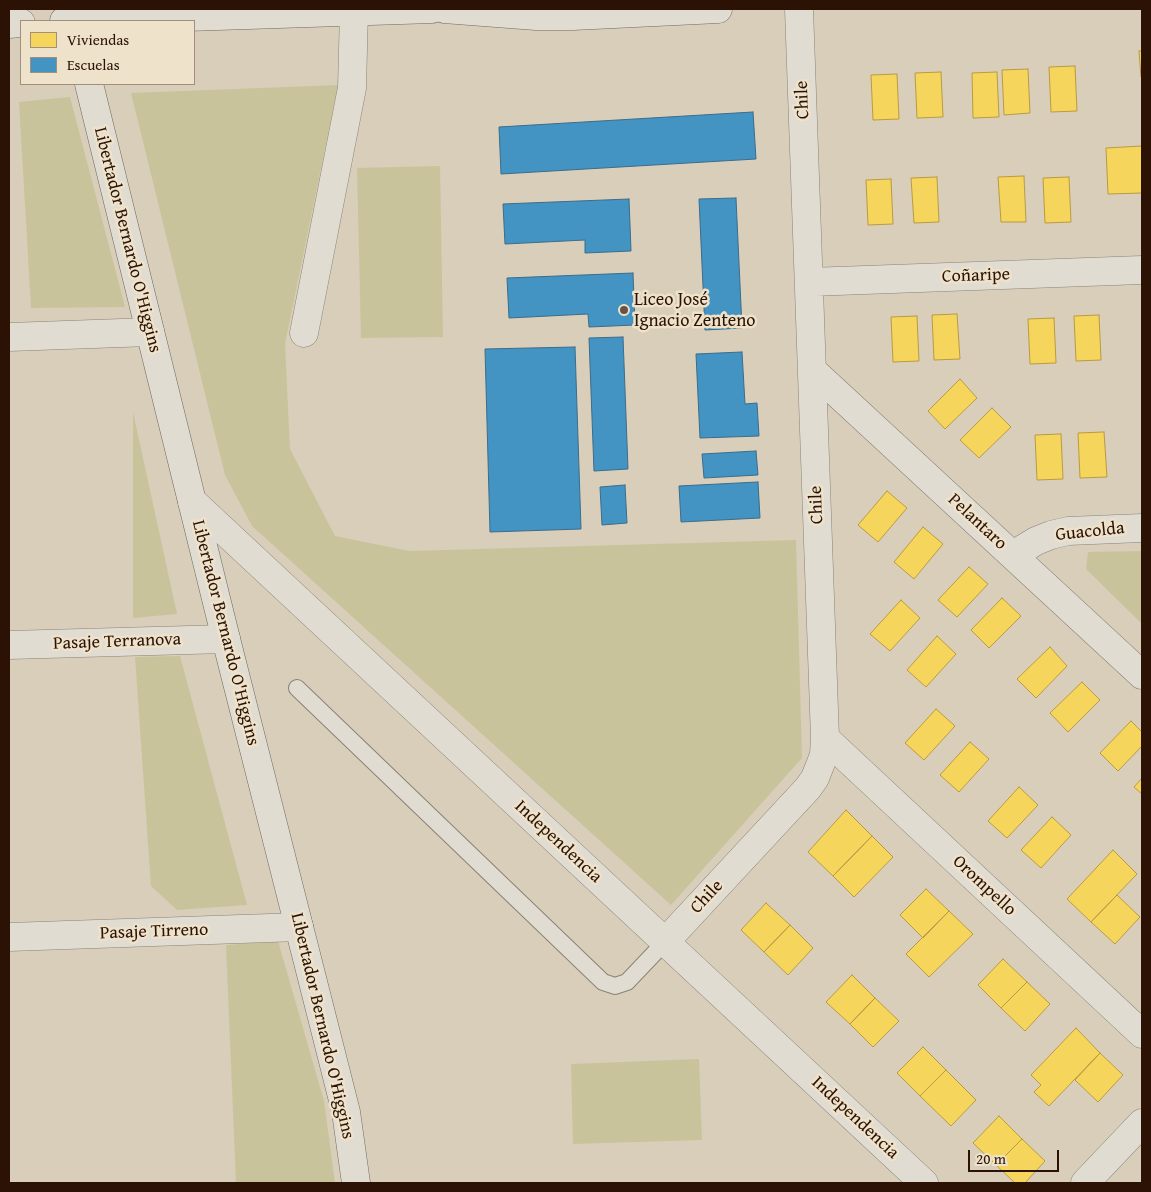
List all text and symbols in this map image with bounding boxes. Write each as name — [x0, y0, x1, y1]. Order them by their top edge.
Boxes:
legend — [20, 20, 195, 85]
text: Viviendas — [67, 29, 129, 50]
text: Escuelas — [67, 54, 120, 75]
street label: Chile — [792, 80, 814, 120]
street label: Libertador Bernardo O'Higgins — [89, 125, 165, 355]
street label: Coñaripe — [942, 264, 1010, 288]
place label: Liceo José Ignacio Zenteno — [634, 289, 755, 332]
marker: Liceo José Ignacio Zenteno — [618, 304, 630, 316]
street label: Chile — [806, 485, 828, 525]
street label: Pelantaro — [943, 489, 1011, 555]
street label: Libertador Bernardo O'Higgins — [187, 518, 263, 748]
street label: Guacolda — [1054, 518, 1126, 546]
street label: Pasaje Terranova — [53, 629, 181, 655]
street label: Independencia — [510, 796, 606, 888]
street label: Orompello — [948, 851, 1020, 921]
street label: Chile — [686, 876, 728, 918]
street label: Libertador Bernardo O'Higgins — [285, 911, 359, 1141]
street label: Pasaje Tirreno — [99, 919, 209, 945]
street label: Independencia — [807, 1072, 903, 1164]
scale bar — [971, 1140, 1062, 1172]
text: 20 m — [976, 1148, 1006, 1169]

